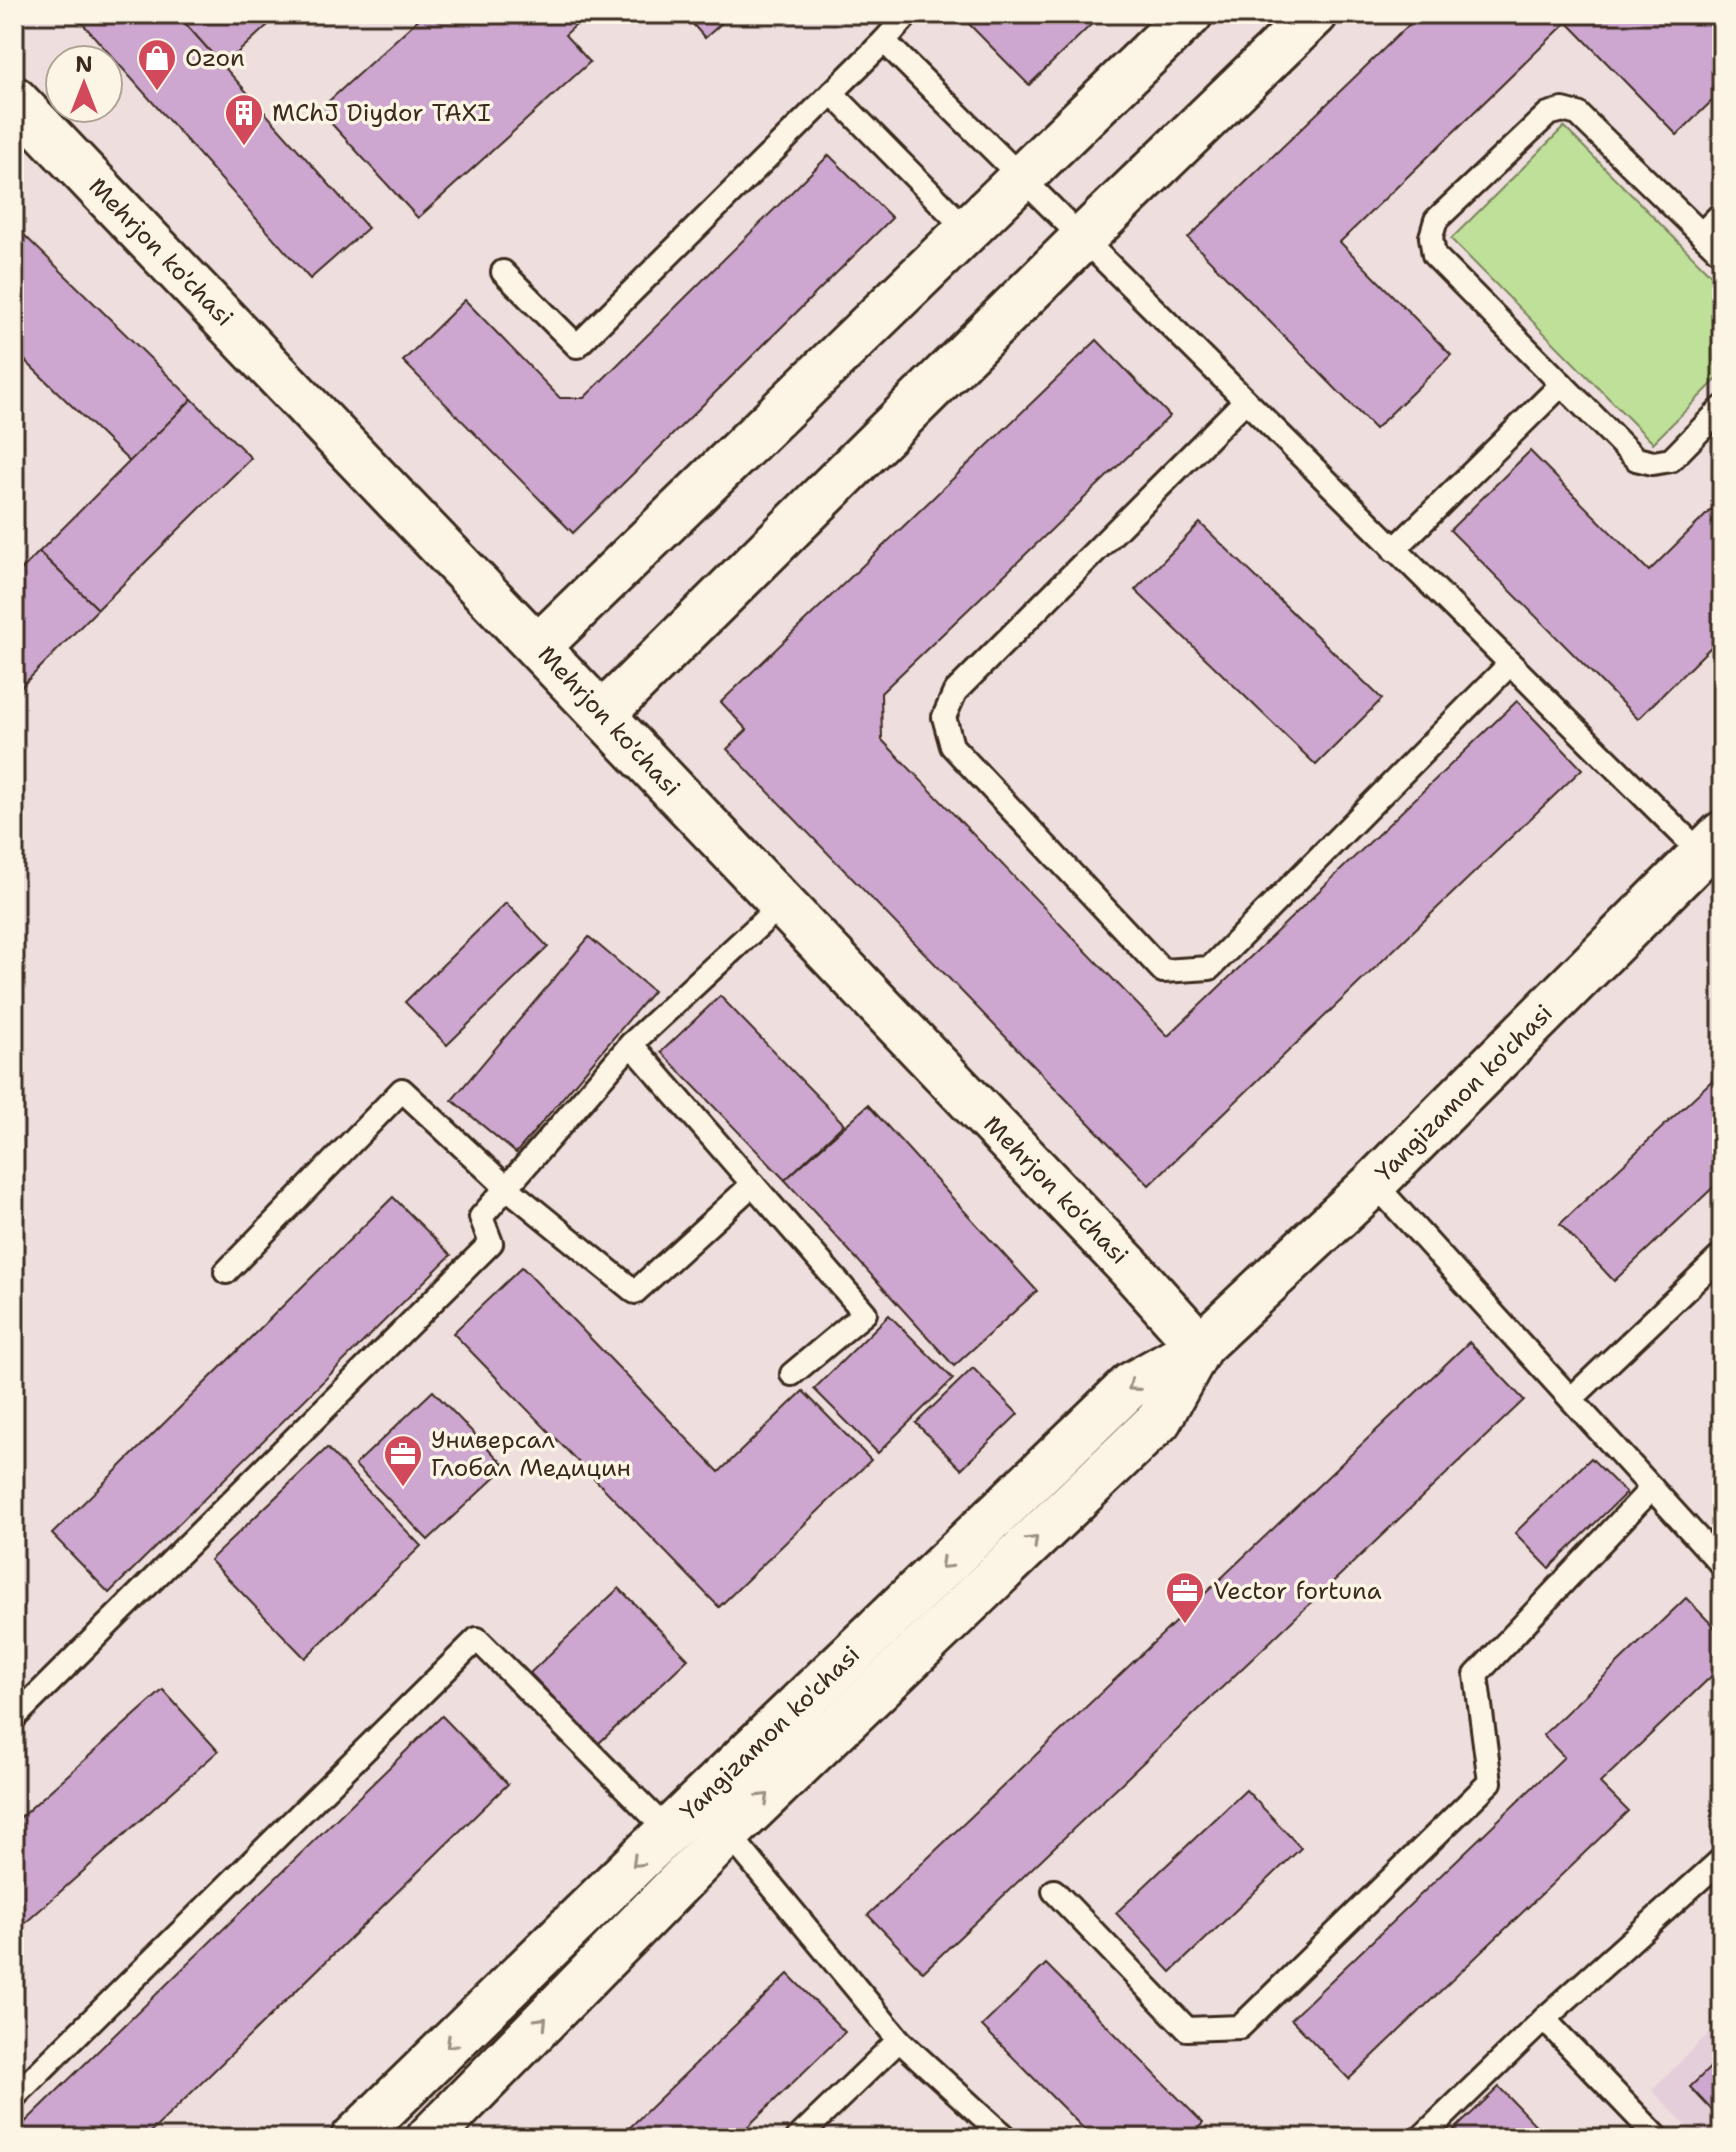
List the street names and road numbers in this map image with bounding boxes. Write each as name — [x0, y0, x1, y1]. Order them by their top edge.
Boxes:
street label: Mehrjon ko'chasi — [82, 171, 240, 333]
street label: Mehrjon ko'chasi — [531, 639, 687, 803]
street label: Yangizamon ko'chasi — [1368, 997, 1560, 1189]
street label: Mehrjon ko'chasi — [977, 1109, 1135, 1271]
street label: Yangizamon ko'chasi — [673, 1639, 867, 1827]

